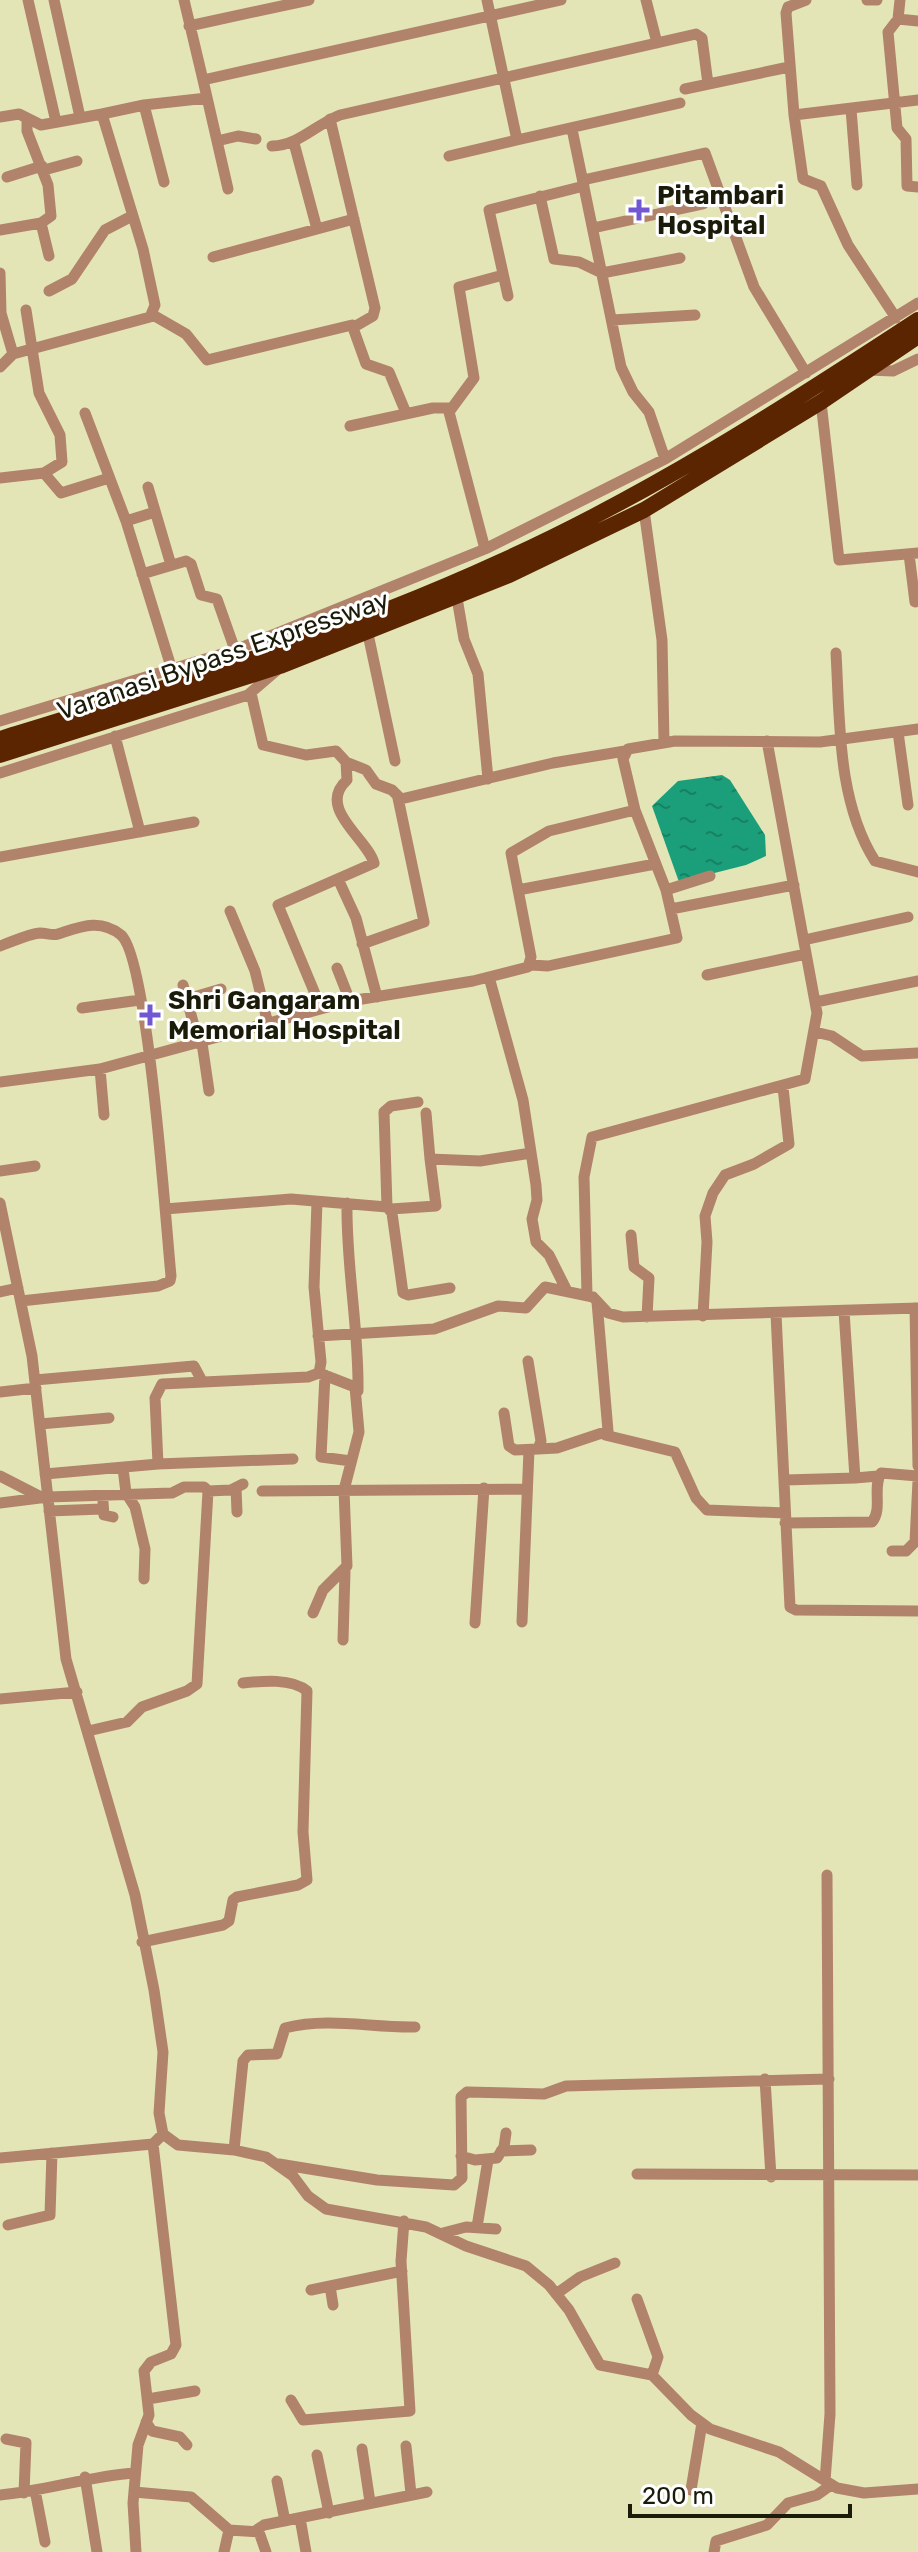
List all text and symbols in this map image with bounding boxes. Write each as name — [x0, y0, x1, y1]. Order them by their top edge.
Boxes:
place label: Pitambari Hospital — [657, 180, 784, 241]
marker: Pitambari Hospital — [628, 199, 650, 221]
street label: Varanasi Bypass Expressway — [53, 584, 393, 727]
place label: Shri Gangaram Memorial Hospital — [168, 985, 401, 1046]
marker: Shri Gangaram Memorial Hospital — [139, 1004, 161, 1026]
scale bar — [630, 2468, 850, 2518]
text: 200 m — [642, 2482, 714, 2510]

